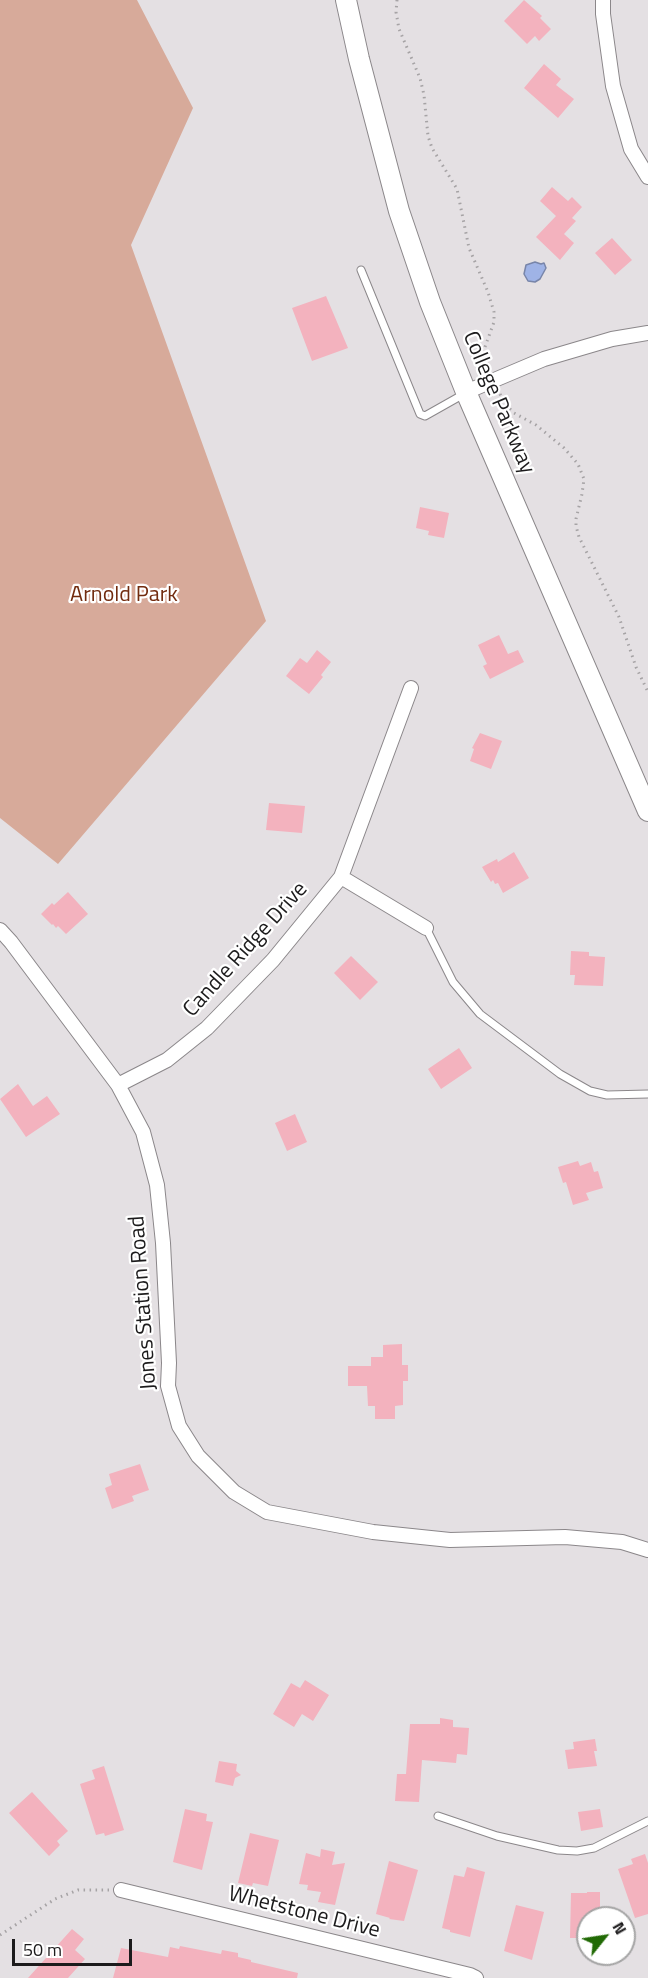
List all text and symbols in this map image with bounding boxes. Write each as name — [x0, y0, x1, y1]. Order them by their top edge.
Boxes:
street label: College Parkway — [456, 328, 540, 478]
park label: Arnold Park — [70, 583, 178, 609]
street label: Candle Ridge Drive — [178, 877, 314, 1023]
street label: Jones Station Road — [125, 1215, 163, 1391]
street label: Whetstone Drive — [225, 1881, 383, 1945]
north arrow — [576, 1906, 636, 1966]
text: N — [607, 1917, 633, 1939]
scale bar — [15, 1927, 135, 1965]
text: 50 m — [23, 1936, 62, 1963]

